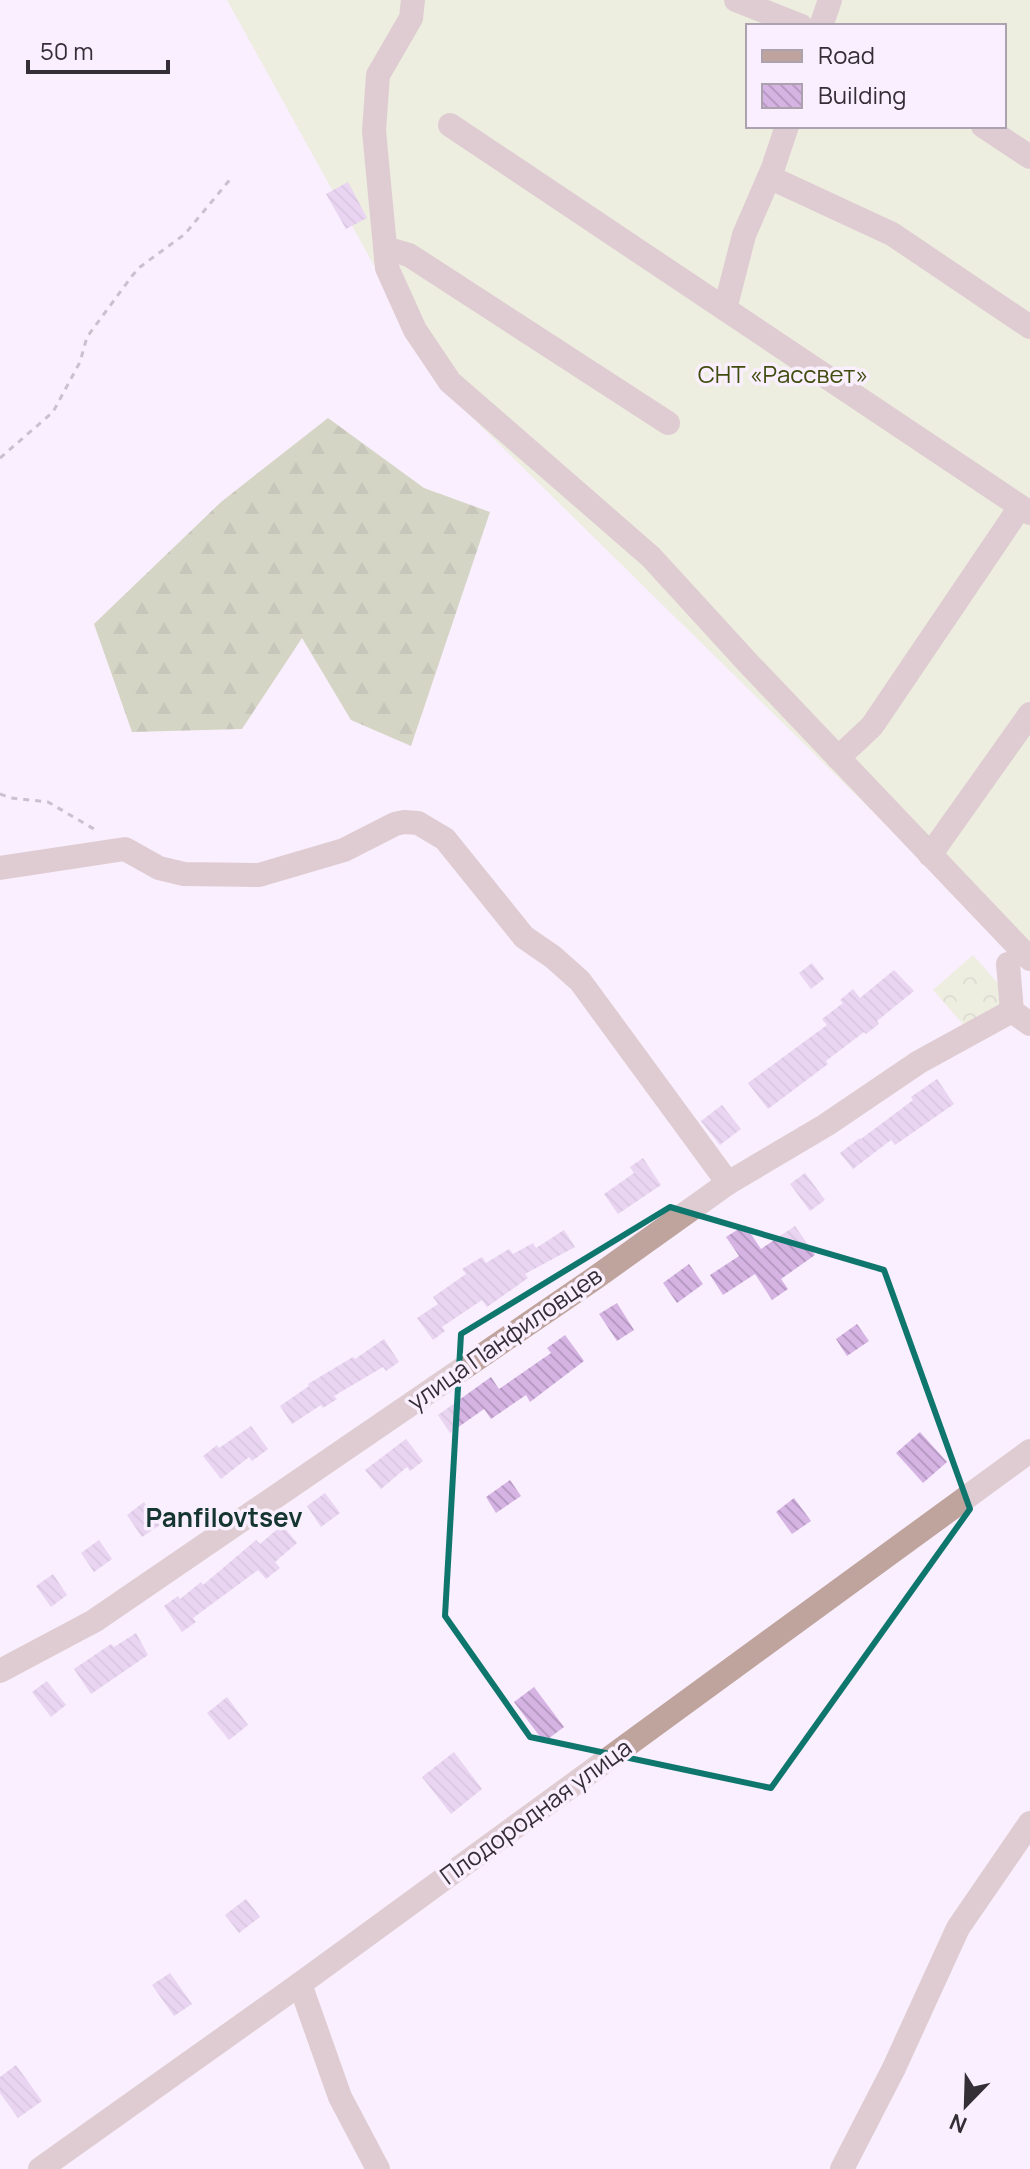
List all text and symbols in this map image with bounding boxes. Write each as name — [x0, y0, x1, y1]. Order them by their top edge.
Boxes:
scale bar — [28, 24, 168, 74]
legend — [746, 24, 1006, 128]
text: 50 m — [40, 34, 94, 67]
text: Road — [818, 38, 875, 71]
text: Building — [818, 78, 906, 111]
park label: СНТ «Рассвет» — [698, 357, 868, 390]
street label: улица Панфиловцев — [400, 1258, 608, 1417]
district label: Panfilovtsev — [145, 1499, 303, 1535]
street label: Плодородная улица — [433, 1730, 638, 1892]
north arrow — [926, 2065, 1006, 2145]
text: N — [945, 2107, 971, 2140]

